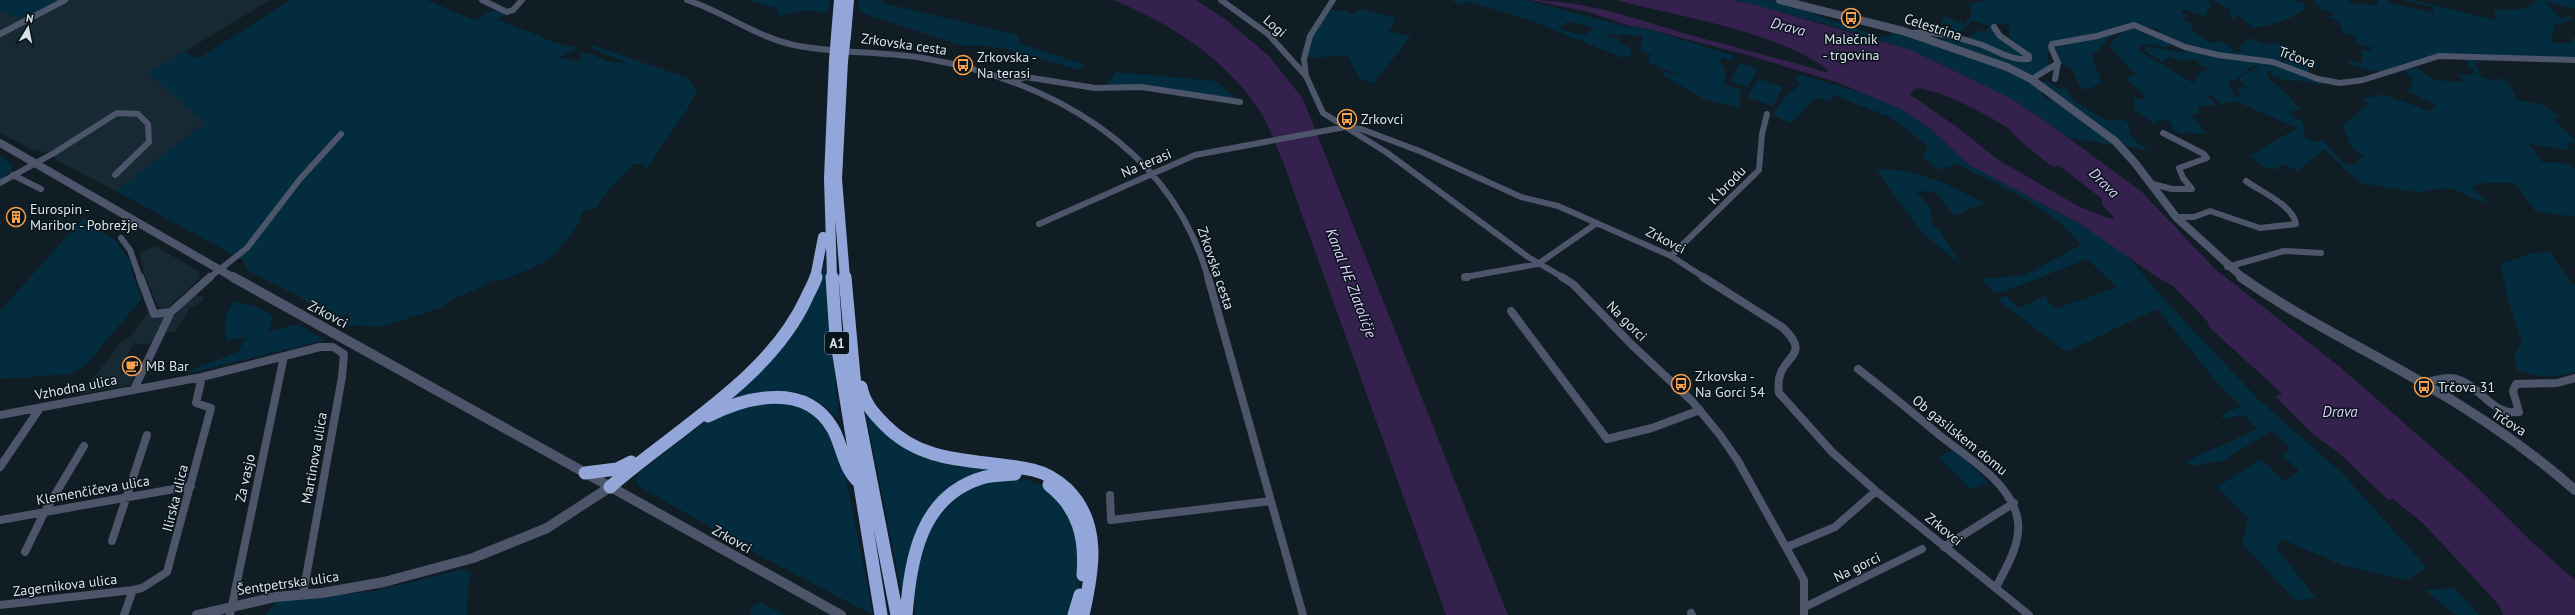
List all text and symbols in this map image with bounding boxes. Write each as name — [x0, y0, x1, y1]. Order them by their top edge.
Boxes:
bus stop icon: Malečnik - trgovina — [1840, 7, 1862, 29]
north arrow — [8, 8, 48, 48]
street label: Celestrina — [1902, 9, 1964, 45]
text: N — [25, 11, 35, 26]
street label: Logi — [1260, 11, 1290, 41]
water label: Drava — [1769, 13, 1808, 40]
street label: Zrkovska cesta — [860, 29, 948, 59]
place label: Malečnik - trgovina — [1822, 30, 1880, 64]
street label: Trčova — [2276, 42, 2318, 72]
place label: Zrkovska - Na terasi — [977, 48, 1037, 82]
bus stop icon: Zrkovska - Na terasi — [952, 54, 974, 76]
bus stop icon: Zrkovci — [1336, 108, 1358, 130]
place label: Zrkovci — [1361, 110, 1404, 128]
street label: Na terasi — [1118, 144, 1174, 182]
street label: K brodu — [1704, 162, 1750, 208]
water label: Drava — [2085, 163, 2124, 202]
place label: Eurospin - Maribor - Pobrežje — [30, 200, 138, 234]
building icon: Eurospin - Maribor - Pobrežje — [5, 206, 27, 228]
street label: Zrkovci — [1643, 222, 1689, 258]
street label: Zrkovska cesta — [1193, 224, 1239, 312]
water label: Kanal HE Zlatoličje — [1322, 225, 1381, 340]
street label: Zrkovci — [305, 296, 351, 332]
street label: Na gorci — [1603, 297, 1651, 345]
road number: A1 — [825, 332, 849, 354]
cafe icon: MB Bar — [121, 355, 143, 377]
place label: MB Bar — [146, 357, 189, 375]
place label: Zrkovska - Na Gorci 54 — [1695, 367, 1765, 401]
street label: Vzhodna ulica — [32, 370, 119, 404]
bus stop icon: Zrkovska - Na Gorci 54 — [1670, 373, 1692, 395]
bus stop icon: Trčova 31 — [2413, 376, 2435, 398]
place label: Trčova 31 — [2438, 378, 2495, 396]
street label: Ob gasilskem domu — [1909, 391, 2011, 479]
water label: Drava — [2322, 402, 2358, 421]
street label: Trčova — [2488, 404, 2530, 440]
street label: Martinova ulica — [297, 411, 331, 505]
street label: Za vasjo — [231, 452, 259, 504]
street label: Ilirska ulica — [158, 462, 192, 533]
street label: Klemenčičeva ulica — [35, 471, 151, 509]
street label: Zrkovci — [1922, 509, 1966, 549]
street label: Zrkovci — [709, 521, 755, 557]
street label: Na gorci — [1831, 548, 1883, 586]
street label: Šentpetrska ulica — [236, 567, 340, 599]
street label: Zagernikova ulica — [12, 570, 118, 600]

